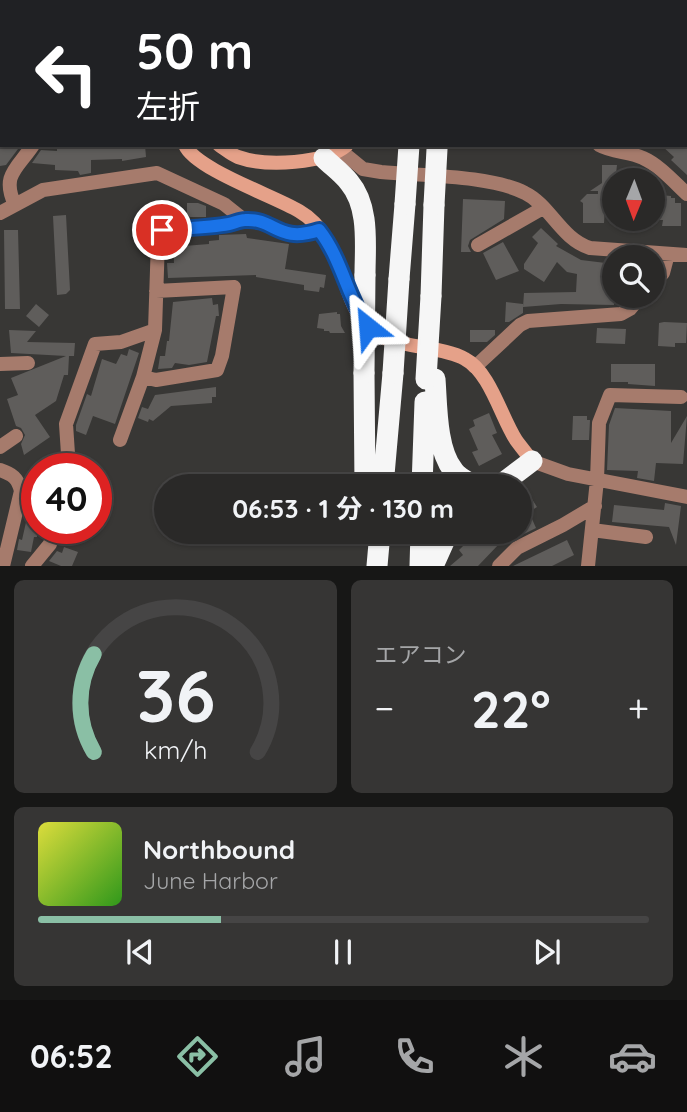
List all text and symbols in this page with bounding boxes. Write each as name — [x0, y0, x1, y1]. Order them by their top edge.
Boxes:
text: 50 m — [136, 20, 253, 81]
icon: left — [21, 28, 112, 119]
text: 左折 — [136, 86, 200, 126]
north arrow — [602, 168, 665, 231]
map controls — [602, 168, 665, 308]
pin — [132, 200, 192, 260]
icon: arrive — [143, 211, 181, 249]
button: search — [602, 245, 665, 308]
position arrow — [331, 290, 405, 364]
speed limit sign: 40 — [21, 453, 112, 544]
text: 06:53 · 1 分 · 130 m — [232, 492, 454, 525]
text: エアコン — [375, 640, 467, 669]
text: 36 — [136, 650, 215, 741]
text: 22° — [471, 676, 551, 741]
text: − — [375, 684, 394, 732]
text: + — [628, 684, 649, 732]
text: km/h — [144, 734, 207, 765]
text: Northbound — [143, 833, 295, 866]
text: June Harbor — [143, 866, 278, 895]
icon: previous — [121, 933, 159, 971]
icon: pause — [324, 933, 362, 971]
icon: next — [528, 933, 566, 971]
icon: directions — [173, 1032, 222, 1081]
icon: music — [281, 1032, 330, 1081]
icon: phone — [390, 1032, 439, 1081]
icon: climate — [499, 1032, 548, 1081]
icon: car — [608, 1032, 657, 1081]
text: 06:52 — [30, 1036, 113, 1076]

